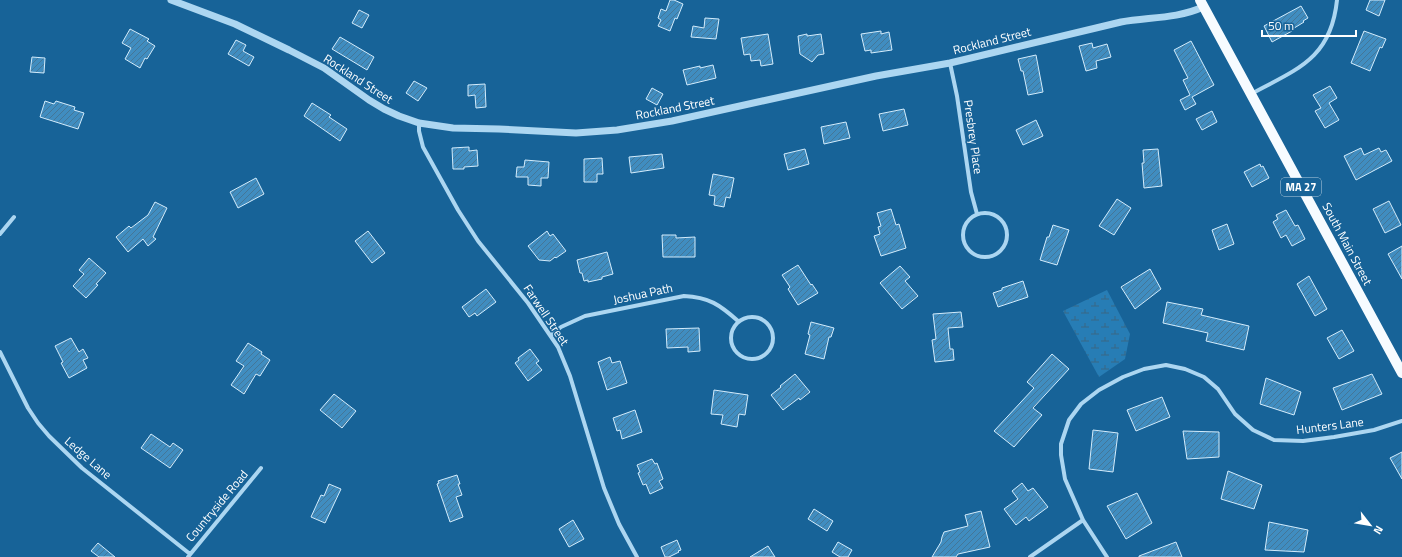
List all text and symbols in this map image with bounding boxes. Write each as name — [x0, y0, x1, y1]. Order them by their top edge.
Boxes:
scale bar — [1262, 12, 1356, 38]
text: 50 m — [1268, 16, 1294, 35]
street label: Rockland Street — [951, 21, 1034, 59]
street label: Rockland Street — [320, 49, 398, 109]
street label: Rockland Street — [634, 90, 717, 124]
street label: Presbrey Place — [959, 99, 988, 175]
road number: MA 27 — [1281, 178, 1321, 196]
street label: South Main Street — [1318, 199, 1378, 289]
street label: Joshua Path — [611, 278, 674, 309]
street label: Farwell Street — [519, 280, 574, 350]
street label: Hunters Lane — [1295, 412, 1365, 439]
street label: Ledge Lane — [60, 432, 116, 484]
street label: Countryside Road — [181, 466, 252, 546]
north arrow — [1350, 505, 1390, 545]
text: N — [1370, 523, 1387, 538]

